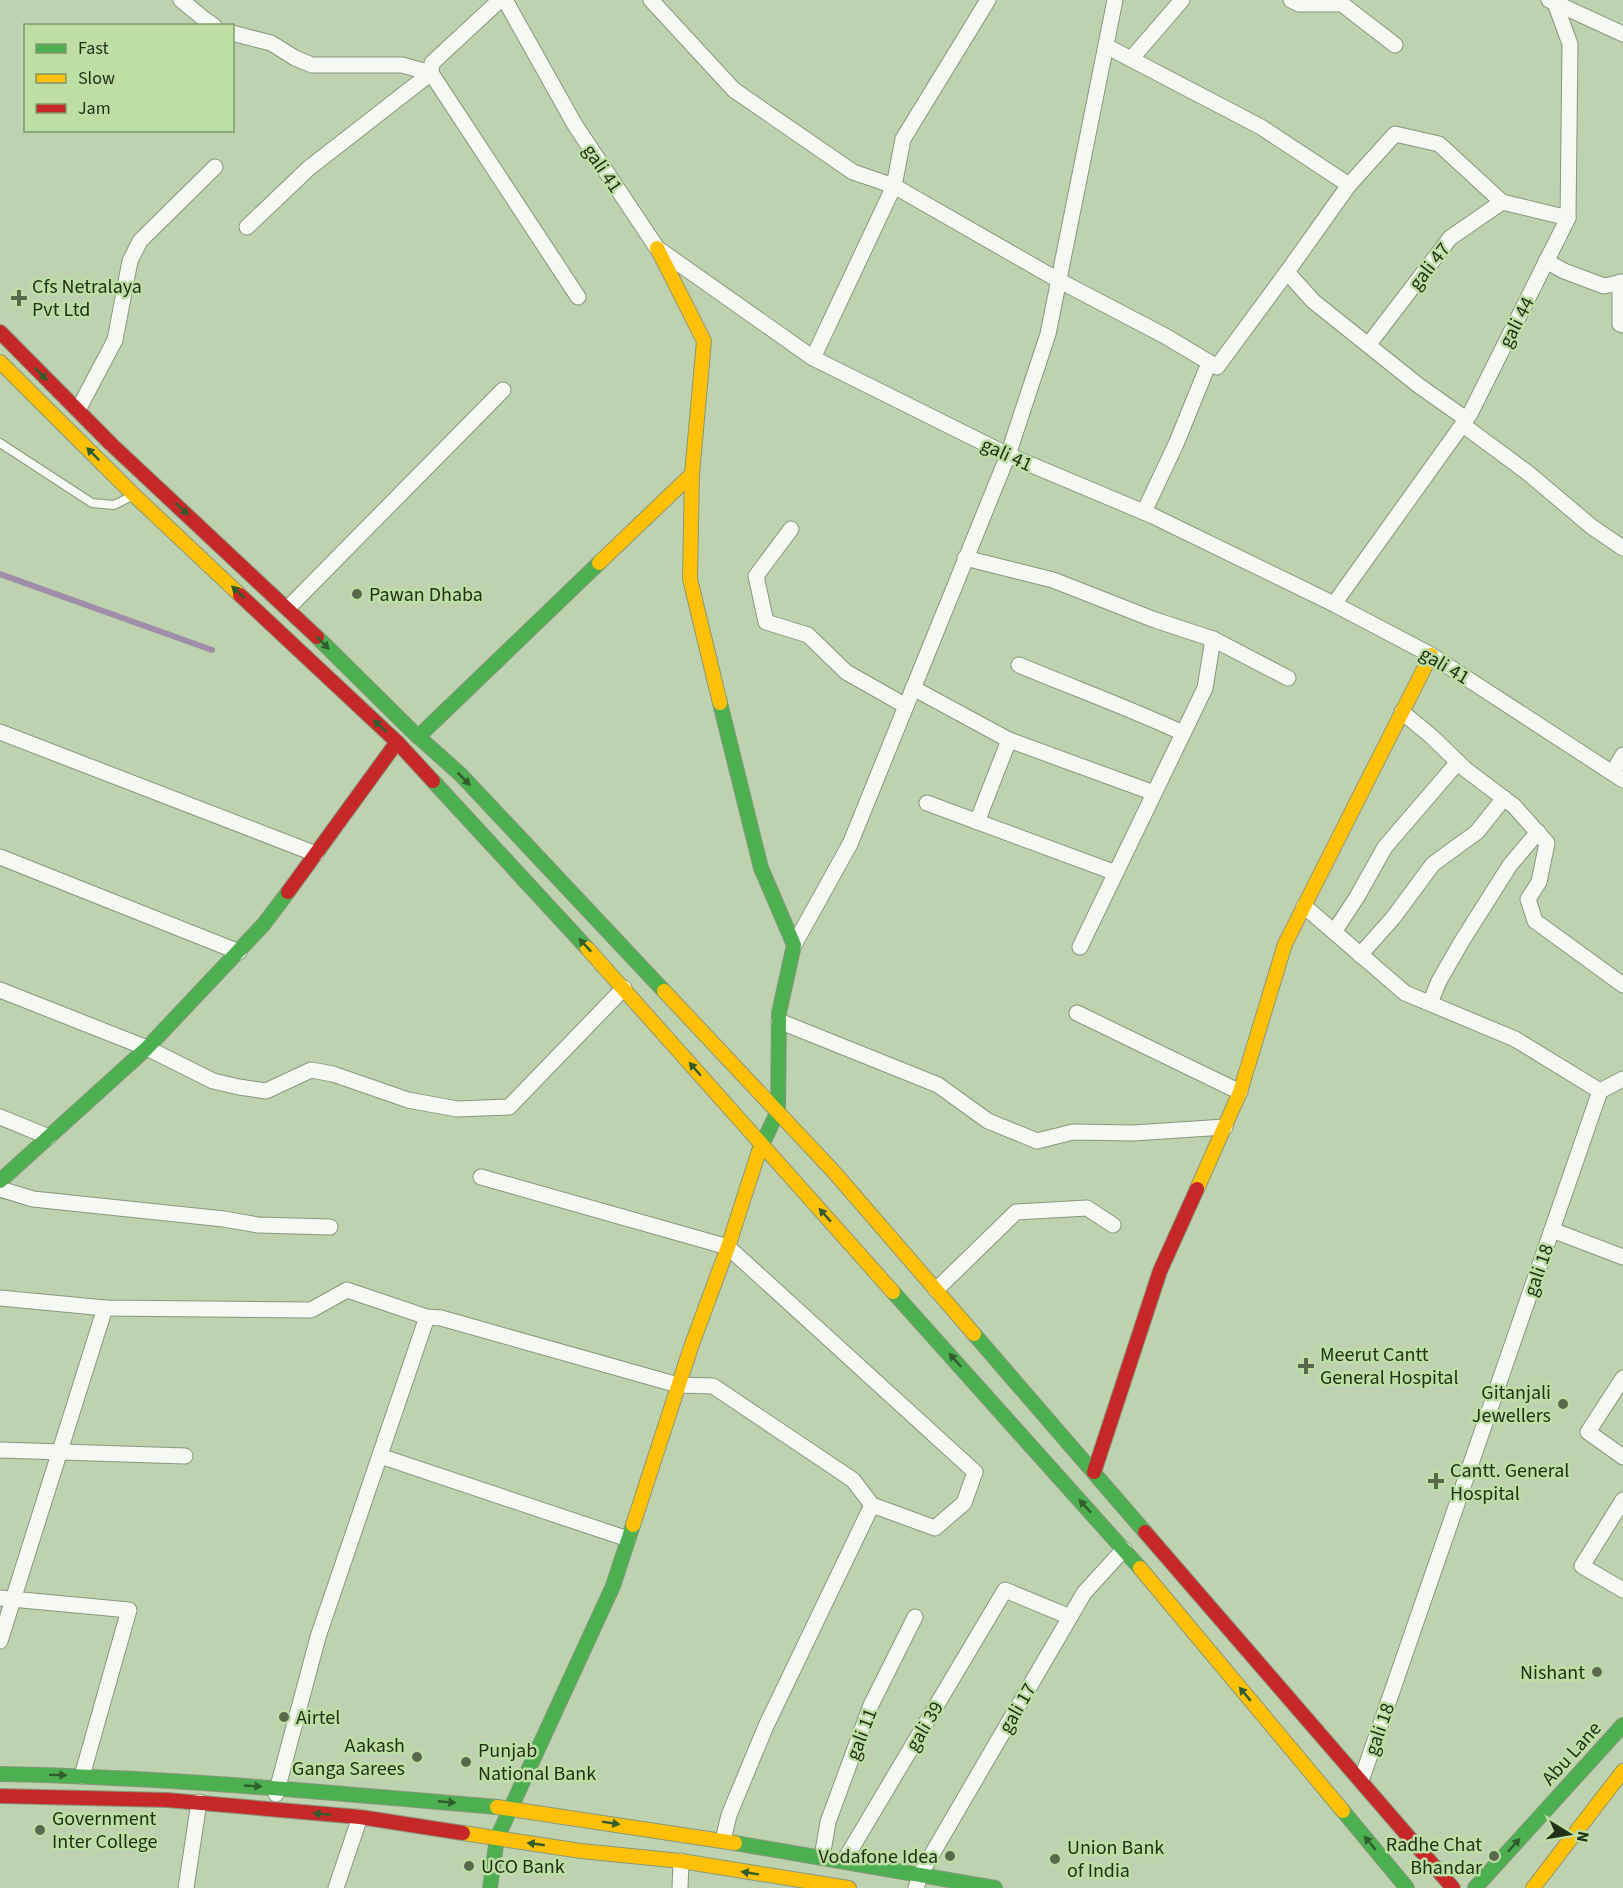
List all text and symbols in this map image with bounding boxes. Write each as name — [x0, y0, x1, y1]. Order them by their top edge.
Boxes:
legend — [24, 24, 234, 132]
text: Fast — [78, 36, 109, 61]
text: Slow — [78, 66, 115, 91]
text: Jam — [78, 96, 111, 121]
street label: gali 41 — [576, 138, 629, 199]
street label: gali 47 — [1402, 237, 1457, 296]
place label: Cfs Netralaya Pvt Ltd — [32, 273, 142, 324]
marker: Cfs Netralaya Pvt Ltd — [10, 289, 28, 307]
street label: gali 44 — [1492, 292, 1542, 353]
one-way arrow — [34, 366, 48, 380]
street label: gali 41 — [976, 431, 1037, 479]
one-way arrow — [86, 447, 100, 461]
one-way arrow — [174, 502, 189, 516]
place label: Pawan Dhaba — [369, 581, 483, 609]
one-way arrow — [231, 586, 245, 600]
marker: Pawan Dhaba — [350, 587, 364, 601]
one-way arrow — [316, 636, 330, 650]
street label: gali 41 — [1414, 640, 1475, 692]
one-way arrow — [372, 719, 387, 733]
one-way arrow — [456, 771, 470, 785]
one-way arrow — [579, 938, 592, 953]
one-way arrow — [689, 1062, 702, 1077]
one-way arrow — [819, 1208, 832, 1223]
street label: gali 18 — [1517, 1240, 1561, 1300]
place label: Meerut Cantt General Hospital — [1320, 1341, 1459, 1392]
one-way arrow — [948, 1353, 962, 1368]
marker: Meerut Cantt General Hospital — [1297, 1357, 1315, 1375]
place label: Gitanjali Jewellers — [1472, 1379, 1551, 1430]
marker: Gitanjali Jewellers — [1556, 1397, 1570, 1411]
place label: Cantt. General Hospital — [1450, 1457, 1569, 1508]
marker: Cantt. General Hospital — [1427, 1472, 1445, 1490]
one-way arrow — [1078, 1498, 1092, 1513]
place label: Nishant — [1520, 1659, 1585, 1687]
marker: Nishant — [1590, 1665, 1604, 1679]
street label: gali 17 — [992, 1678, 1043, 1739]
one-way arrow — [1238, 1686, 1251, 1702]
street label: gali 39 — [899, 1696, 951, 1757]
street label: gali 18 — [1358, 1699, 1402, 1759]
place label: Airtel — [296, 1704, 340, 1732]
street label: gali 11 — [839, 1704, 885, 1764]
marker: Airtel — [277, 1710, 291, 1724]
street label: Abu Lane — [1535, 1715, 1608, 1792]
place label: Aakash Ganga Sarees — [292, 1732, 405, 1783]
place label: Punjab National Bank — [478, 1737, 596, 1788]
marker: Aakash Ganga Sarees — [410, 1750, 424, 1764]
marker: Punjab National Bank — [459, 1755, 473, 1769]
one-way arrow — [49, 1770, 68, 1780]
one-way arrow — [244, 1781, 263, 1791]
one-way arrow — [438, 1797, 457, 1807]
north arrow — [1539, 1804, 1599, 1864]
place label: Government Inter College — [52, 1805, 158, 1856]
one-way arrow — [312, 1810, 331, 1819]
one-way arrow — [601, 1819, 620, 1828]
marker: Government Inter College — [33, 1823, 47, 1837]
text: N — [1571, 1829, 1595, 1844]
place label: Radhe Chat Bhandar — [1386, 1831, 1482, 1882]
place label: Union Bank of India — [1067, 1834, 1164, 1885]
one-way arrow — [1364, 1836, 1377, 1851]
one-way arrow — [1507, 1837, 1521, 1852]
one-way arrow — [526, 1839, 545, 1848]
place label: Vodafone Idea — [819, 1843, 938, 1871]
marker: Vodafone Idea — [943, 1849, 957, 1863]
marker: Radhe Chat Bhandar — [1487, 1849, 1501, 1863]
marker: Union Bank of India — [1048, 1852, 1062, 1866]
place label: UCO Bank — [481, 1853, 565, 1881]
marker: UCO Bank — [462, 1859, 476, 1873]
one-way arrow — [740, 1868, 759, 1877]

